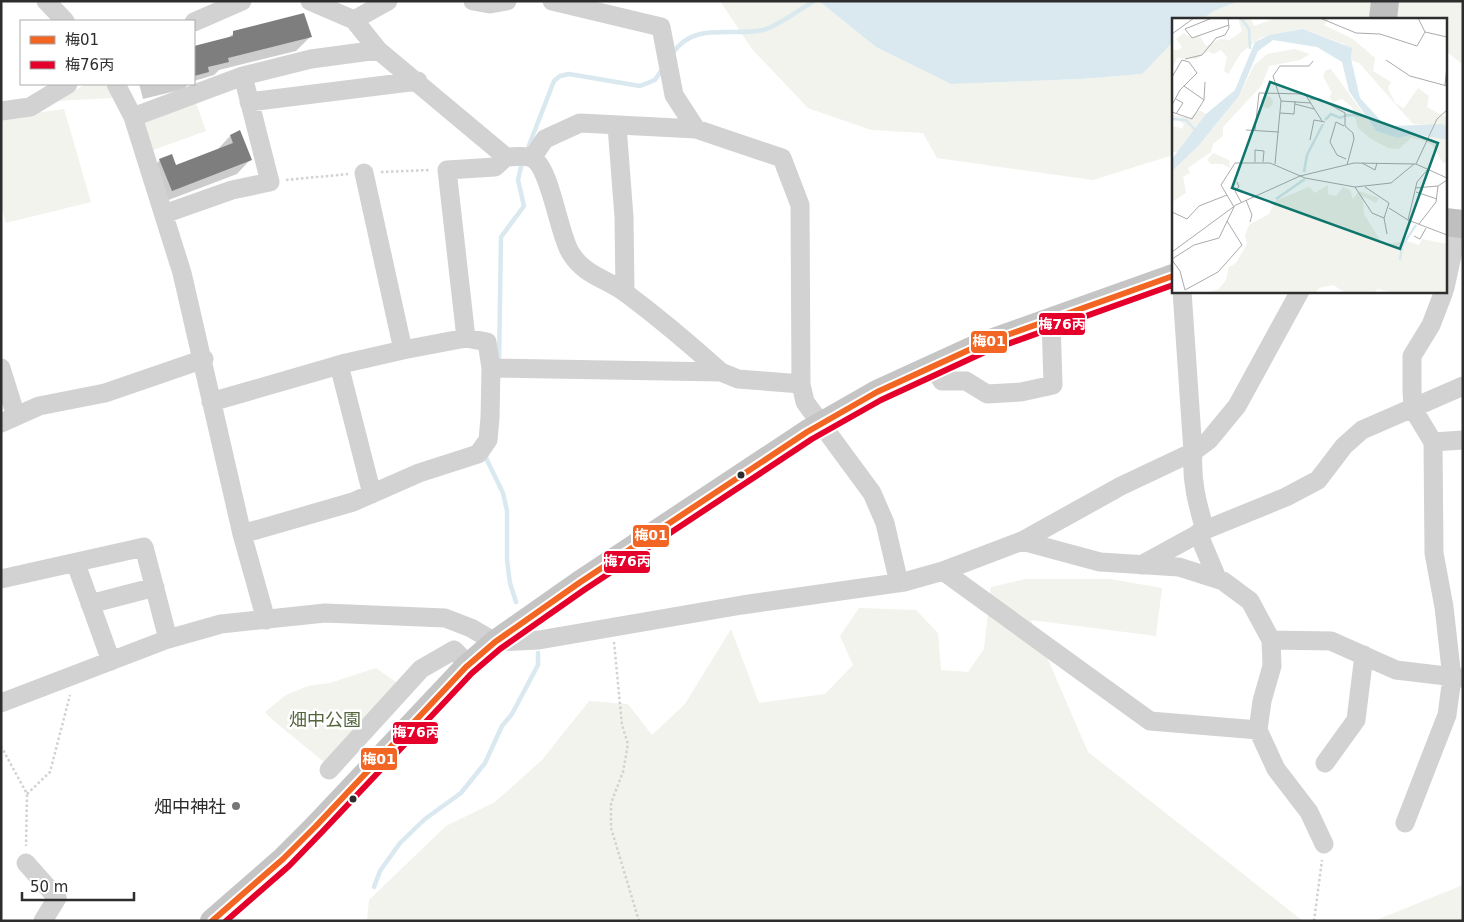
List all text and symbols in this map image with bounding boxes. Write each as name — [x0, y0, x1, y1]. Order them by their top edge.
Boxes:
inset map — [1172, 18, 1446, 292]
legend — [20, 20, 195, 85]
text: 梅01 — [65, 31, 99, 49]
text: 梅76丙 — [65, 56, 114, 74]
line badge: 梅76丙 — [1038, 312, 1086, 336]
text: 梅76丙 — [1038, 316, 1086, 332]
line badge: 梅01 — [970, 330, 1008, 354]
text: 梅01 — [972, 333, 1006, 349]
unlabelled marker — [736, 470, 746, 480]
line badge: 梅01 — [632, 524, 670, 548]
text: 梅01 — [634, 527, 668, 543]
line badge: 梅76丙 — [603, 550, 651, 574]
text: 梅76丙 — [603, 553, 651, 569]
park label: 畑中公園 — [289, 709, 361, 730]
line badge: 梅76丙 — [392, 721, 439, 745]
text: 梅76丙 — [392, 724, 440, 740]
line badge: 梅01 — [360, 747, 398, 771]
text: 梅01 — [362, 751, 396, 767]
unlabelled marker — [348, 794, 358, 804]
place label: 畑中神社 — [154, 796, 226, 817]
marker: 畑中神社 — [230, 800, 242, 812]
scale bar — [22, 870, 135, 902]
text: 50 m — [30, 878, 68, 896]

